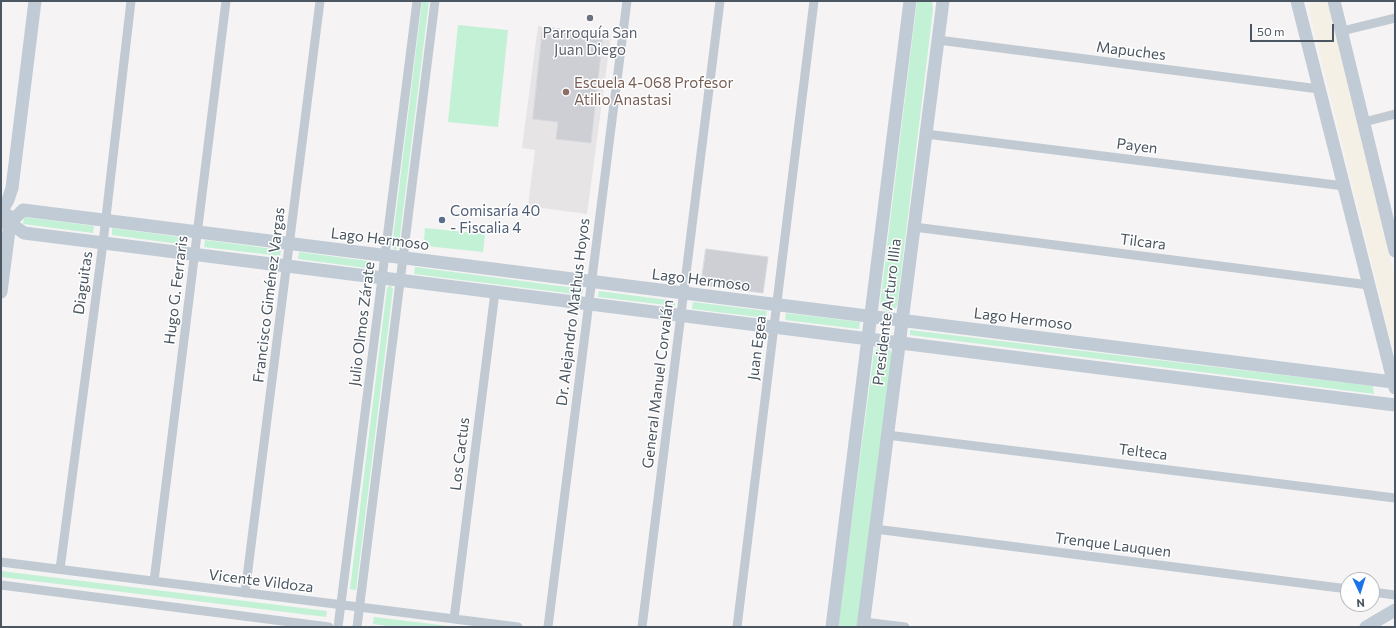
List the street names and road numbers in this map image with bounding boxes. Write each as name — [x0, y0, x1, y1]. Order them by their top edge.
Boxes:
street label: Mapuches — [1095, 38, 1167, 64]
street label: Payen — [1116, 135, 1158, 157]
street label: Francisco Giménez Vargas — [249, 206, 289, 384]
street label: Dr. Alejandro Mathus Hoyos — [553, 217, 593, 407]
street label: Lago Hermoso — [330, 224, 430, 254]
street label: Tilcara — [1119, 230, 1167, 254]
street label: Hugo G. Ferraris — [160, 235, 192, 345]
street label: Presidente Arturo Illia — [869, 238, 905, 386]
street label: Diaguitas — [70, 250, 96, 316]
street label: Julio Olmos Zárate — [345, 261, 379, 387]
street label: Lago Hermoso — [651, 265, 751, 295]
street label: General Manuel Corvalán — [639, 298, 677, 470]
street label: Lago Hermoso — [973, 304, 1073, 334]
street label: Juan Egea — [744, 315, 770, 381]
street label: Los Cactus — [447, 416, 473, 492]
street label: Telteca — [1117, 440, 1169, 464]
street label: Trenque Lauquen — [1054, 529, 1172, 561]
street label: Vicente Vildoza — [207, 566, 315, 596]

